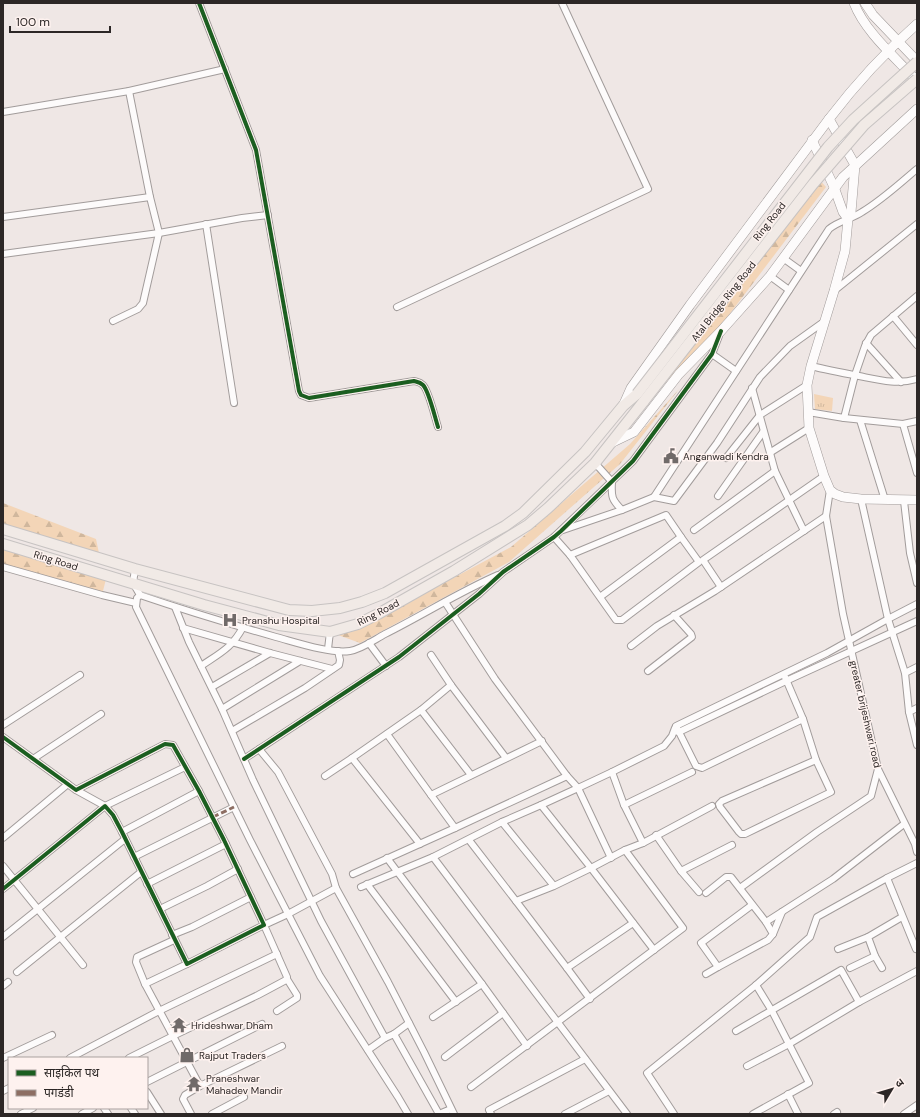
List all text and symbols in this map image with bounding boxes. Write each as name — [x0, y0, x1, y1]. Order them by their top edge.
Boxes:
scale bar — [10, 8, 110, 34]
text: 100 m — [16, 14, 50, 30]
street label: Ring Road — [750, 199, 789, 243]
street label: Atal Bridge Ring Road — [688, 259, 759, 344]
public building icon: Anganwadi Kendra — [662, 447, 680, 465]
place label: Anganwadi Kendra — [683, 450, 769, 463]
street label: Ring Road — [32, 548, 80, 573]
street label: Ring Road — [355, 596, 401, 629]
hospital icon: Pranshu Hospital — [221, 611, 239, 629]
place label: Pranshu Hospital — [242, 614, 320, 627]
street label: greater brijeshwari road — [847, 659, 884, 769]
temple icon: Hrideshwar Dham — [170, 1016, 188, 1034]
place label: Hrideshwar Dham — [191, 1019, 273, 1032]
shop icon: Rajput Traders — [178, 1046, 196, 1064]
place label: Rajput Traders — [199, 1049, 266, 1062]
legend — [8, 1057, 148, 1109]
text: साइकिल पथ — [44, 1065, 100, 1081]
north arrow — [872, 1069, 912, 1109]
place label: Praneshwar Mahadev Mandir — [206, 1072, 283, 1097]
temple icon: Praneshwar Mahadev Mandir — [185, 1075, 203, 1093]
text: उ — [892, 1076, 908, 1090]
text: पगडंडी — [44, 1085, 74, 1101]

